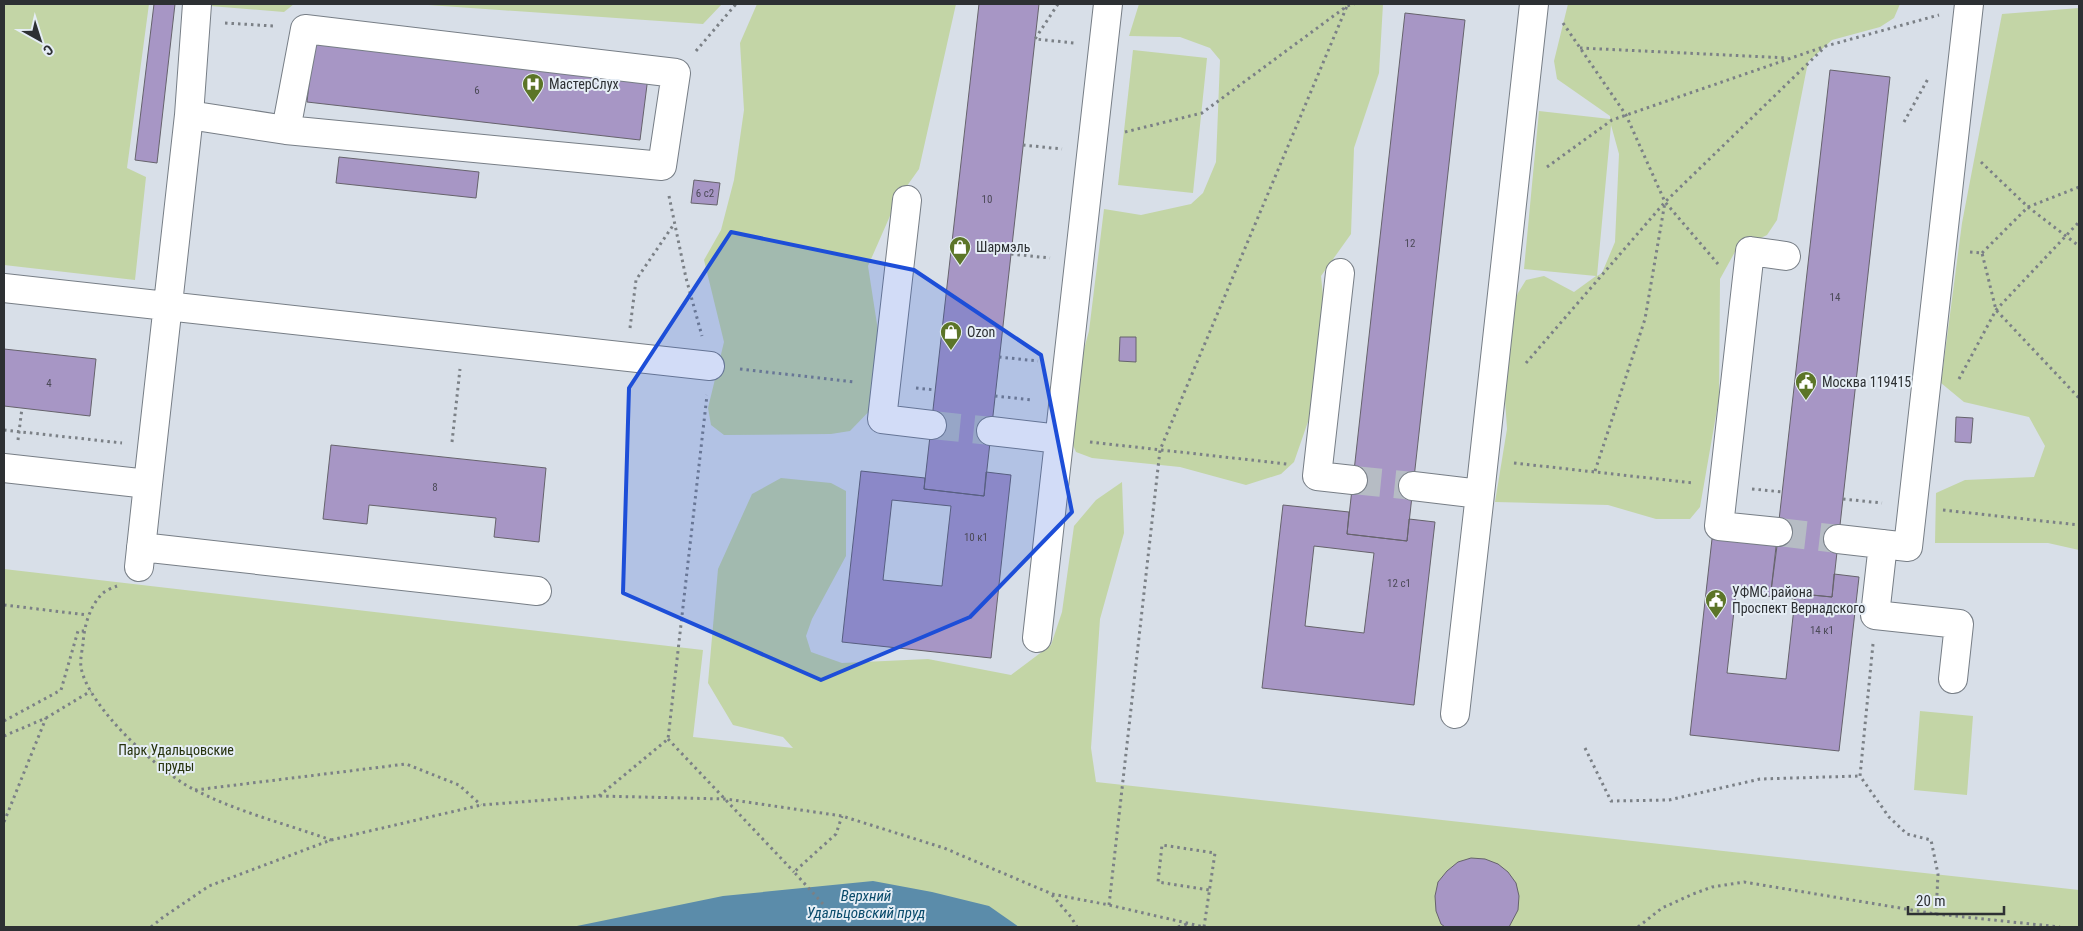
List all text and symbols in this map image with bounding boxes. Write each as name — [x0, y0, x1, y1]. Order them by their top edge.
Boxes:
north arrow — [15, 15, 65, 65]
text: С — [40, 41, 56, 59]
hospital icon: МастерСлух — [521, 72, 545, 103]
place label: МастерСлух — [549, 76, 619, 92]
house number: 6 — [474, 84, 480, 97]
house number: 6 с2 — [696, 187, 714, 200]
house number: 10 — [982, 193, 992, 206]
shop icon: Шармэль — [948, 235, 972, 266]
house number: 12 — [1405, 237, 1415, 250]
place label: Шармэль — [976, 239, 1031, 255]
house number: 14 — [1830, 291, 1841, 304]
shop icon: Ozon — [939, 320, 963, 351]
place label: Ozon — [967, 324, 995, 340]
public building icon: Москва 119415 — [1794, 370, 1818, 401]
place label: Москва 119415 — [1822, 374, 1911, 390]
house number: 4 — [46, 377, 52, 390]
house number: 8 — [432, 481, 438, 494]
house number: 10 к1 — [964, 531, 988, 544]
house number: 12 с1 — [1387, 577, 1411, 590]
place label: УФМС района Проспект Вернадского — [1732, 584, 1865, 616]
public building icon: УФМС района Проспект Вернадского — [1704, 588, 1728, 619]
house number: 14 к1 — [1810, 624, 1834, 637]
park label: Парк Удальцовские пруды — [118, 742, 234, 774]
scale bar — [1908, 884, 2004, 916]
water label: Верхний Удальцовский пруд — [807, 887, 926, 922]
text: 20 m — [1916, 892, 1946, 910]

